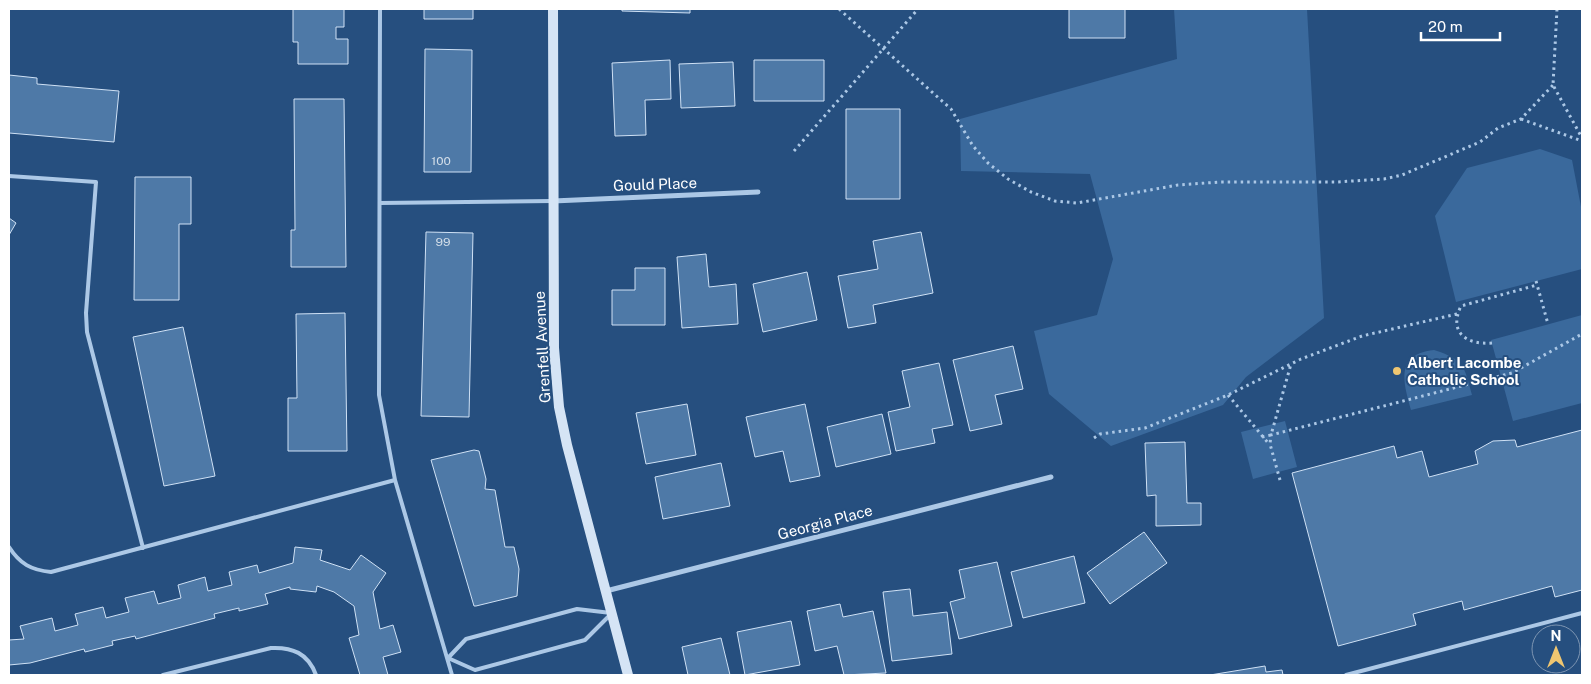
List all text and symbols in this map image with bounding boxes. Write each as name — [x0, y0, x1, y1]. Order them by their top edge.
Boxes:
scale bar — [1421, 10, 1500, 42]
text: 20 m — [1428, 18, 1463, 35]
house number: 100 — [431, 154, 451, 168]
street label: Gould Place — [613, 174, 697, 194]
house number: 99 — [436, 235, 450, 249]
street label: Grenfell Avenue — [531, 291, 553, 403]
place label: Albert Lacombe Catholic School — [1407, 354, 1521, 388]
marker: Albert Lacombe Catholic School — [1391, 365, 1403, 377]
street label: Georgia Place — [776, 501, 874, 543]
north arrow — [1531, 624, 1581, 674]
text: N — [1551, 628, 1561, 644]

